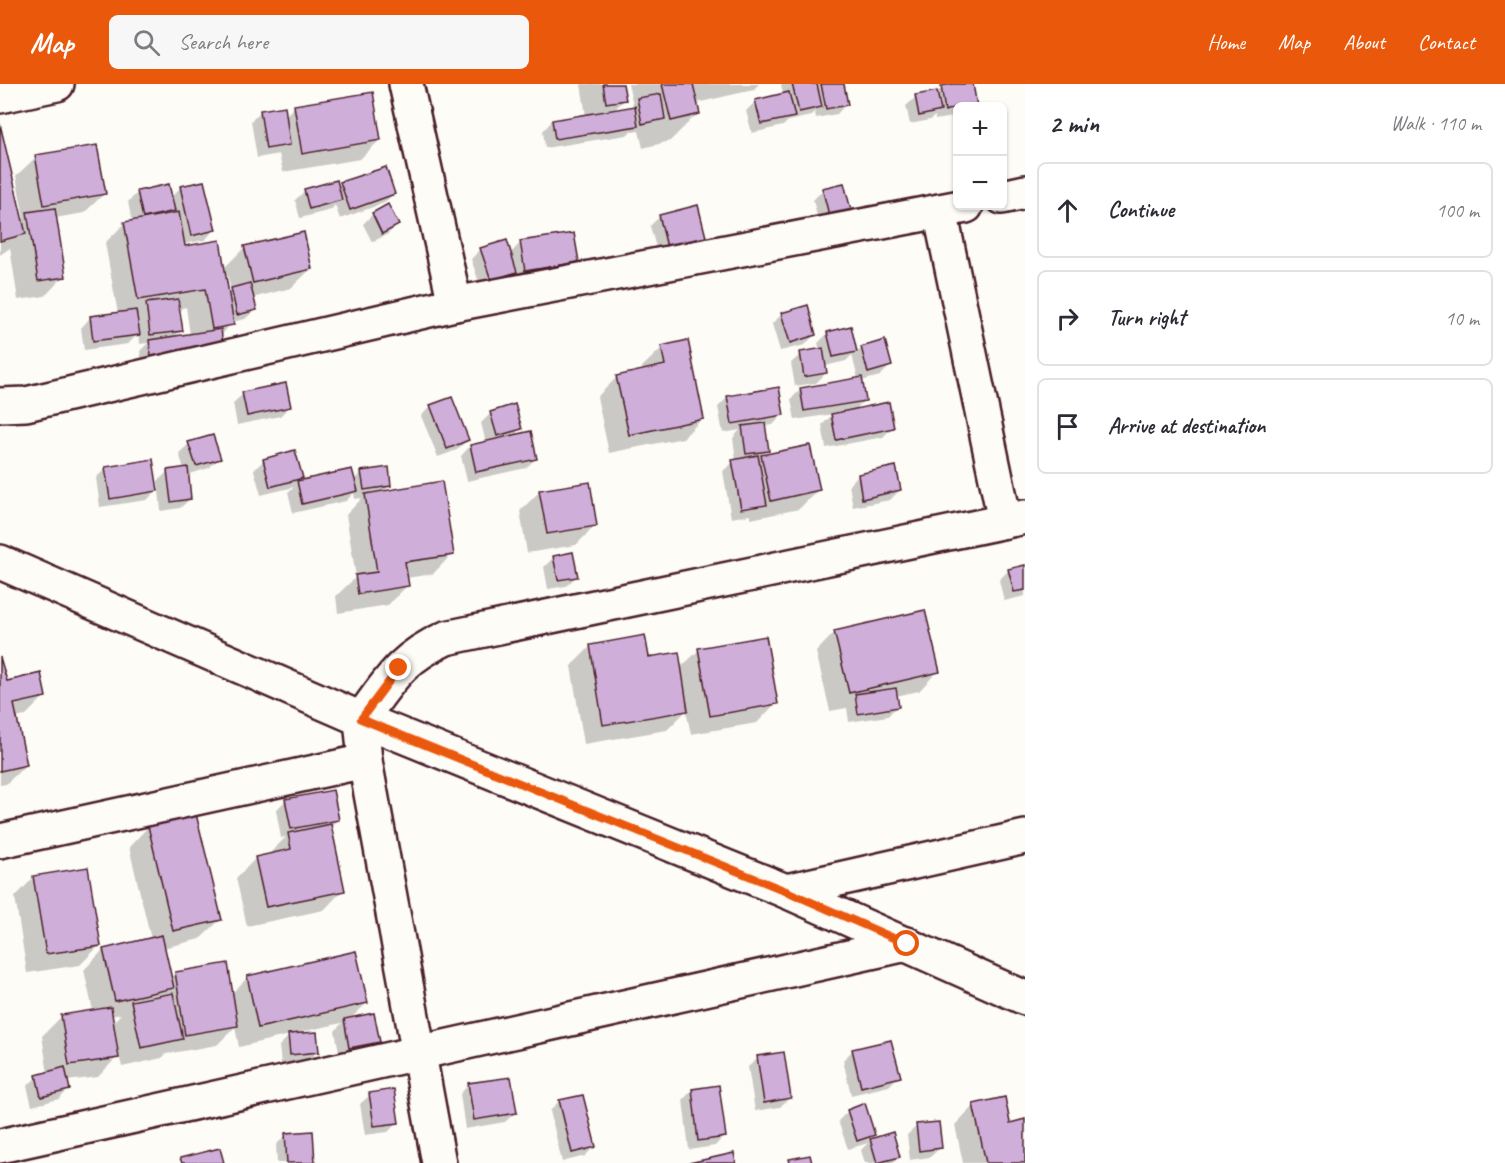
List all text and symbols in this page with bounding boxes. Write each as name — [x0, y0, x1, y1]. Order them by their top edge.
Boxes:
search box — [109, 15, 529, 69]
text: Map — [30, 25, 73, 60]
icon: search — [130, 26, 163, 59]
text: Search here — [178, 28, 268, 56]
text: Home — [1207, 29, 1245, 55]
text: Map — [1278, 29, 1310, 55]
text: About — [1343, 29, 1385, 55]
text: Contact — [1418, 29, 1475, 55]
map controls — [953, 102, 1007, 210]
button: + — [953, 102, 1007, 156]
text: 2 min — [1049, 107, 1099, 140]
text: Walk · 110 m — [1391, 111, 1481, 136]
button: − — [953, 156, 1007, 210]
icon: ahead — [1051, 194, 1084, 227]
text: Continue — [1108, 196, 1174, 224]
text: 100 m — [1436, 198, 1479, 223]
icon: right — [1051, 302, 1084, 335]
text: Turn right — [1108, 304, 1185, 332]
text: 10 m — [1445, 306, 1479, 331]
icon: arrive — [1051, 410, 1084, 443]
text: Arrive at destination — [1108, 412, 1265, 440]
route end — [385, 654, 411, 680]
route start — [893, 930, 919, 956]

